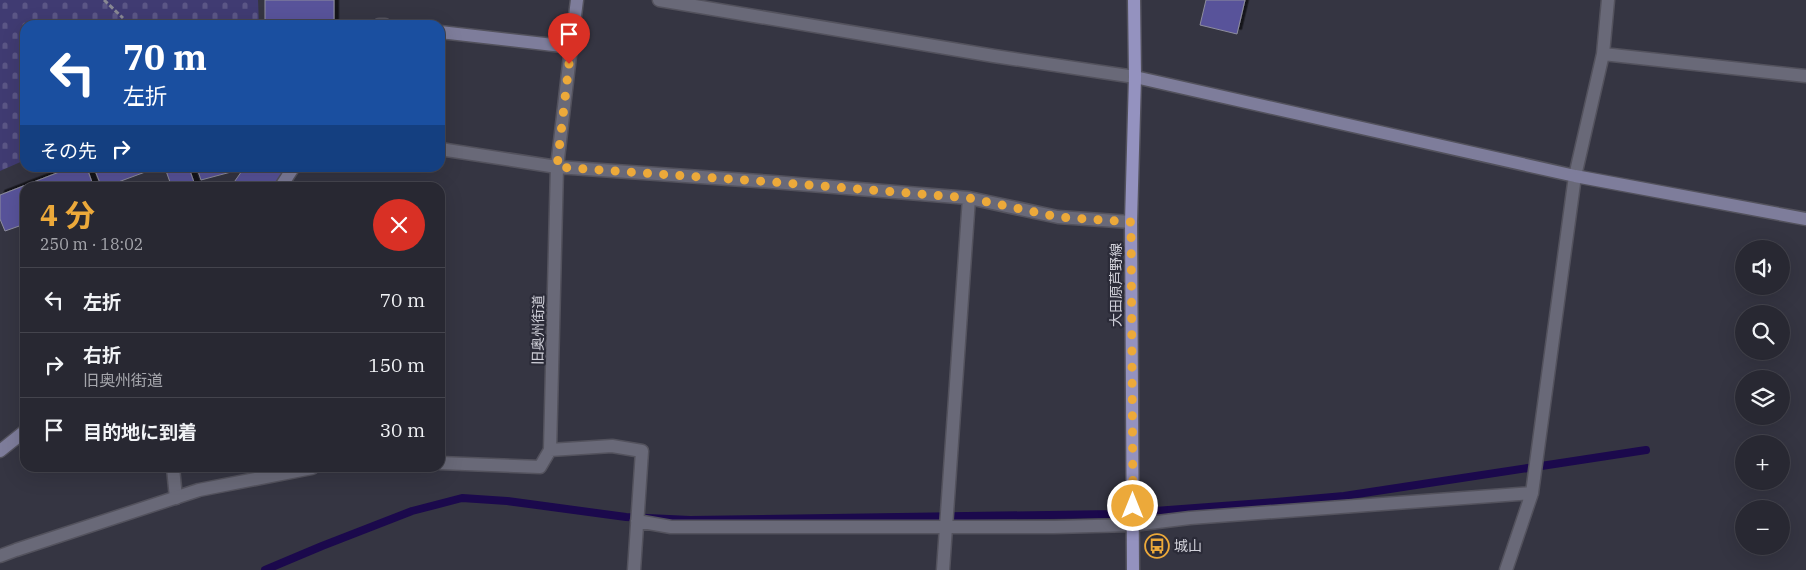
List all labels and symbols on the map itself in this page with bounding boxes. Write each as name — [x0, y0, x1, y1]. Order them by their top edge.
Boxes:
pin — [548, 13, 590, 64]
street label: 大田原芦野線 — [1107, 243, 1125, 327]
street label: 旧奥州街道 — [528, 295, 548, 365]
position arrow — [1106, 479, 1158, 531]
bus stop icon: 城山 — [1144, 533, 1170, 559]
place label: 城山 — [1174, 537, 1202, 555]

